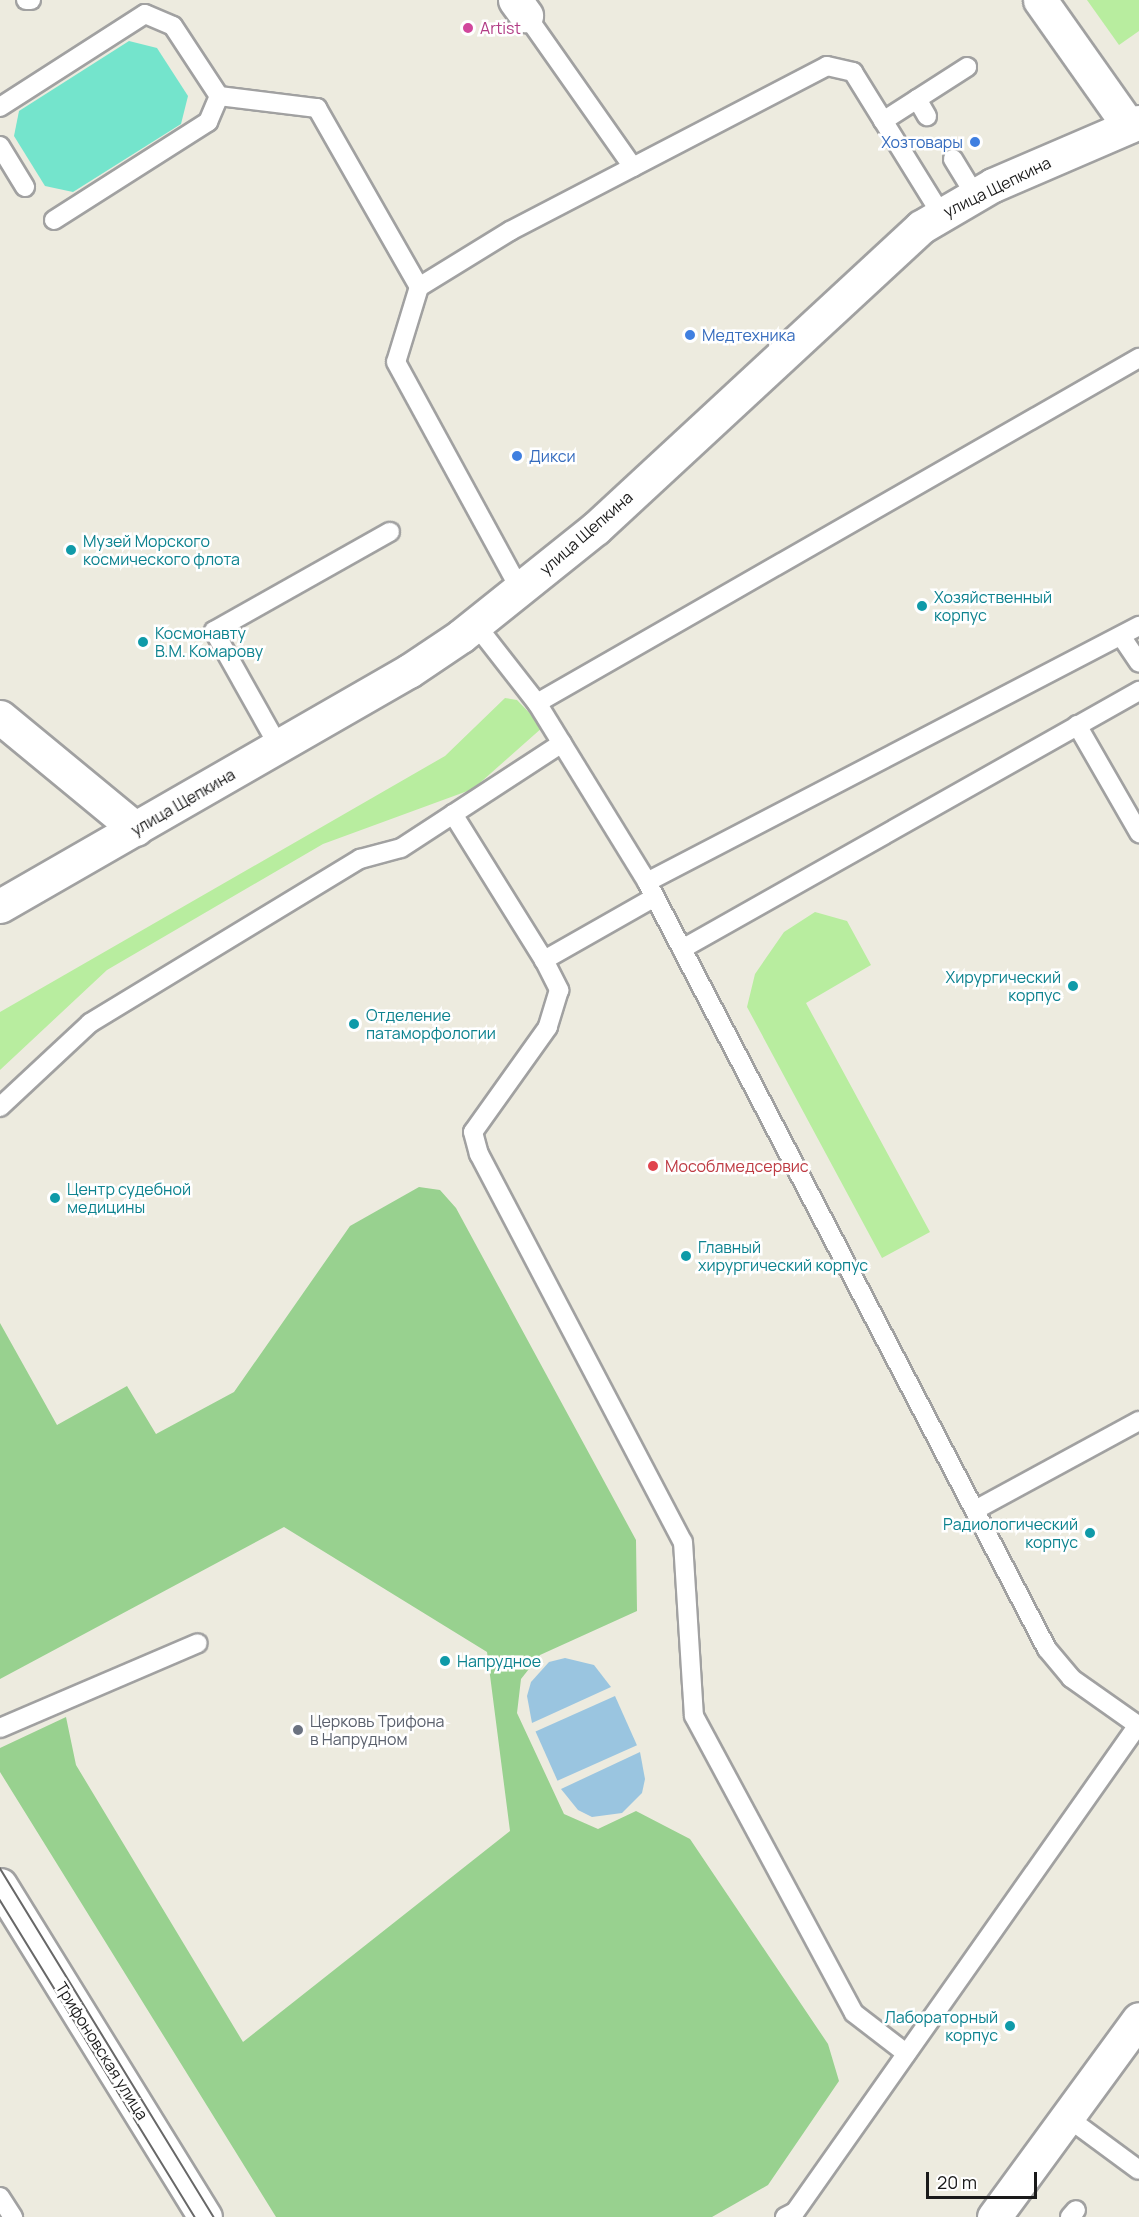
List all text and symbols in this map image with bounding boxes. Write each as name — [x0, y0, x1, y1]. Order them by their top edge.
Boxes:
place label: Artist — [480, 18, 521, 38]
marker: Artist — [461, 21, 475, 35]
place label: Хозтовары — [881, 132, 963, 152]
marker: Хозтовары — [968, 135, 982, 149]
street label: улица Щепкина — [940, 153, 1054, 221]
place label: Медтехника — [702, 325, 795, 345]
marker: Медтехника — [683, 328, 697, 342]
place label: Дикси — [529, 446, 576, 466]
marker: Дикси — [510, 449, 524, 463]
street label: улица Щепкина — [536, 487, 636, 579]
place label: Музей Морского космического флота — [83, 531, 240, 569]
marker: Музей Морского космического флота — [64, 543, 78, 557]
place label: Хозяйственный корпус — [934, 587, 1052, 625]
marker: Хозяйственный корпус — [915, 599, 929, 613]
place label: Космонавту В.М. Комарову — [155, 623, 263, 661]
marker: Космонавту В.М. Комарову — [136, 635, 150, 649]
street label: улица Щепкина — [128, 764, 238, 840]
place label: Хирургический корпус — [946, 967, 1061, 1005]
marker: Хирургический корпус — [1066, 979, 1080, 993]
place label: Отделение патаморфологии — [366, 1005, 496, 1043]
marker: Отделение патаморфологии — [347, 1017, 361, 1031]
place label: Мособлмедсервис — [665, 1156, 809, 1176]
marker: Мособлмедсервис — [646, 1159, 660, 1173]
place label: Центр судебной медицины — [67, 1179, 191, 1217]
marker: Центр судебной медицины — [48, 1191, 62, 1205]
place label: Главный хирургический корпус — [698, 1237, 868, 1275]
marker: Главный хирургический корпус — [679, 1249, 693, 1263]
place label: Радиологический корпус — [943, 1514, 1078, 1552]
marker: Радиологический корпус — [1083, 1526, 1097, 1540]
place label: Напрудное — [457, 1651, 541, 1671]
marker: Напрудное — [438, 1654, 452, 1668]
place label: Церковь Трифона в Напрудном — [310, 1711, 444, 1749]
marker: Церковь Трифона в Напрудном — [291, 1723, 305, 1737]
street label: Трифоновская улица — [52, 1979, 152, 2123]
place label: Лабораторный корпус — [885, 2007, 998, 2045]
marker: Лабораторный корпус — [1003, 2019, 1017, 2033]
scale bar — [929, 2160, 1040, 2198]
text: 20 m — [937, 2170, 977, 2194]

